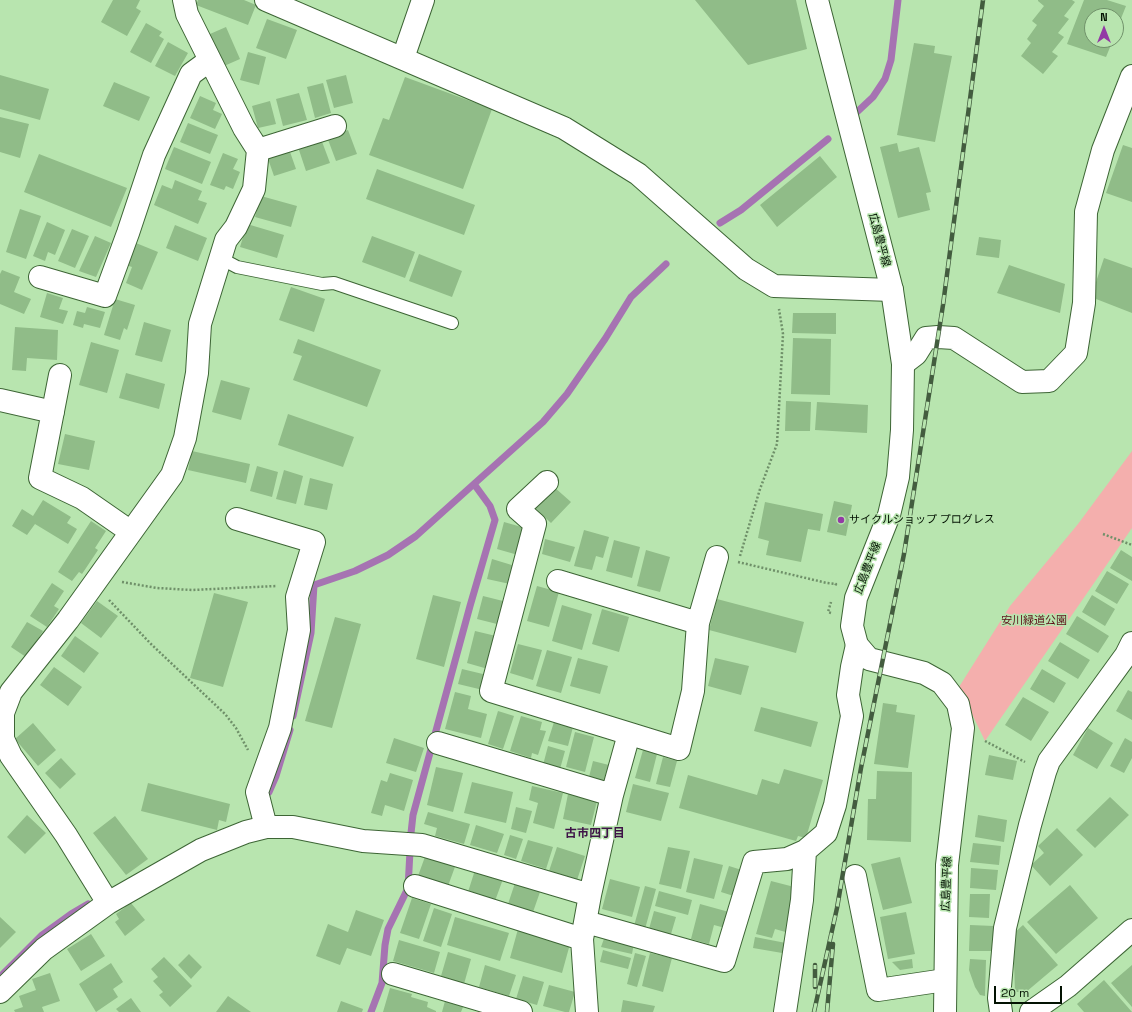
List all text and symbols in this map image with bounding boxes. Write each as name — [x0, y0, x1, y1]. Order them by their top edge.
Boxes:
north arrow — [1084, 8, 1124, 48]
text: N — [1100, 10, 1108, 24]
street label: 広島豊平線 — [866, 212, 892, 268]
place label: サイクルショップ プログレス — [849, 513, 995, 527]
marker: サイクルショップ プログレス — [836, 515, 846, 525]
street label: 広島豊平線 — [852, 540, 884, 596]
park label: 安川緑道公園 — [1001, 614, 1067, 628]
district label: 古市四丁目 — [565, 827, 625, 841]
street label: 広島豊平線 — [939, 856, 955, 912]
scale bar — [996, 978, 1064, 1004]
text: 20 m — [1001, 985, 1029, 1001]

